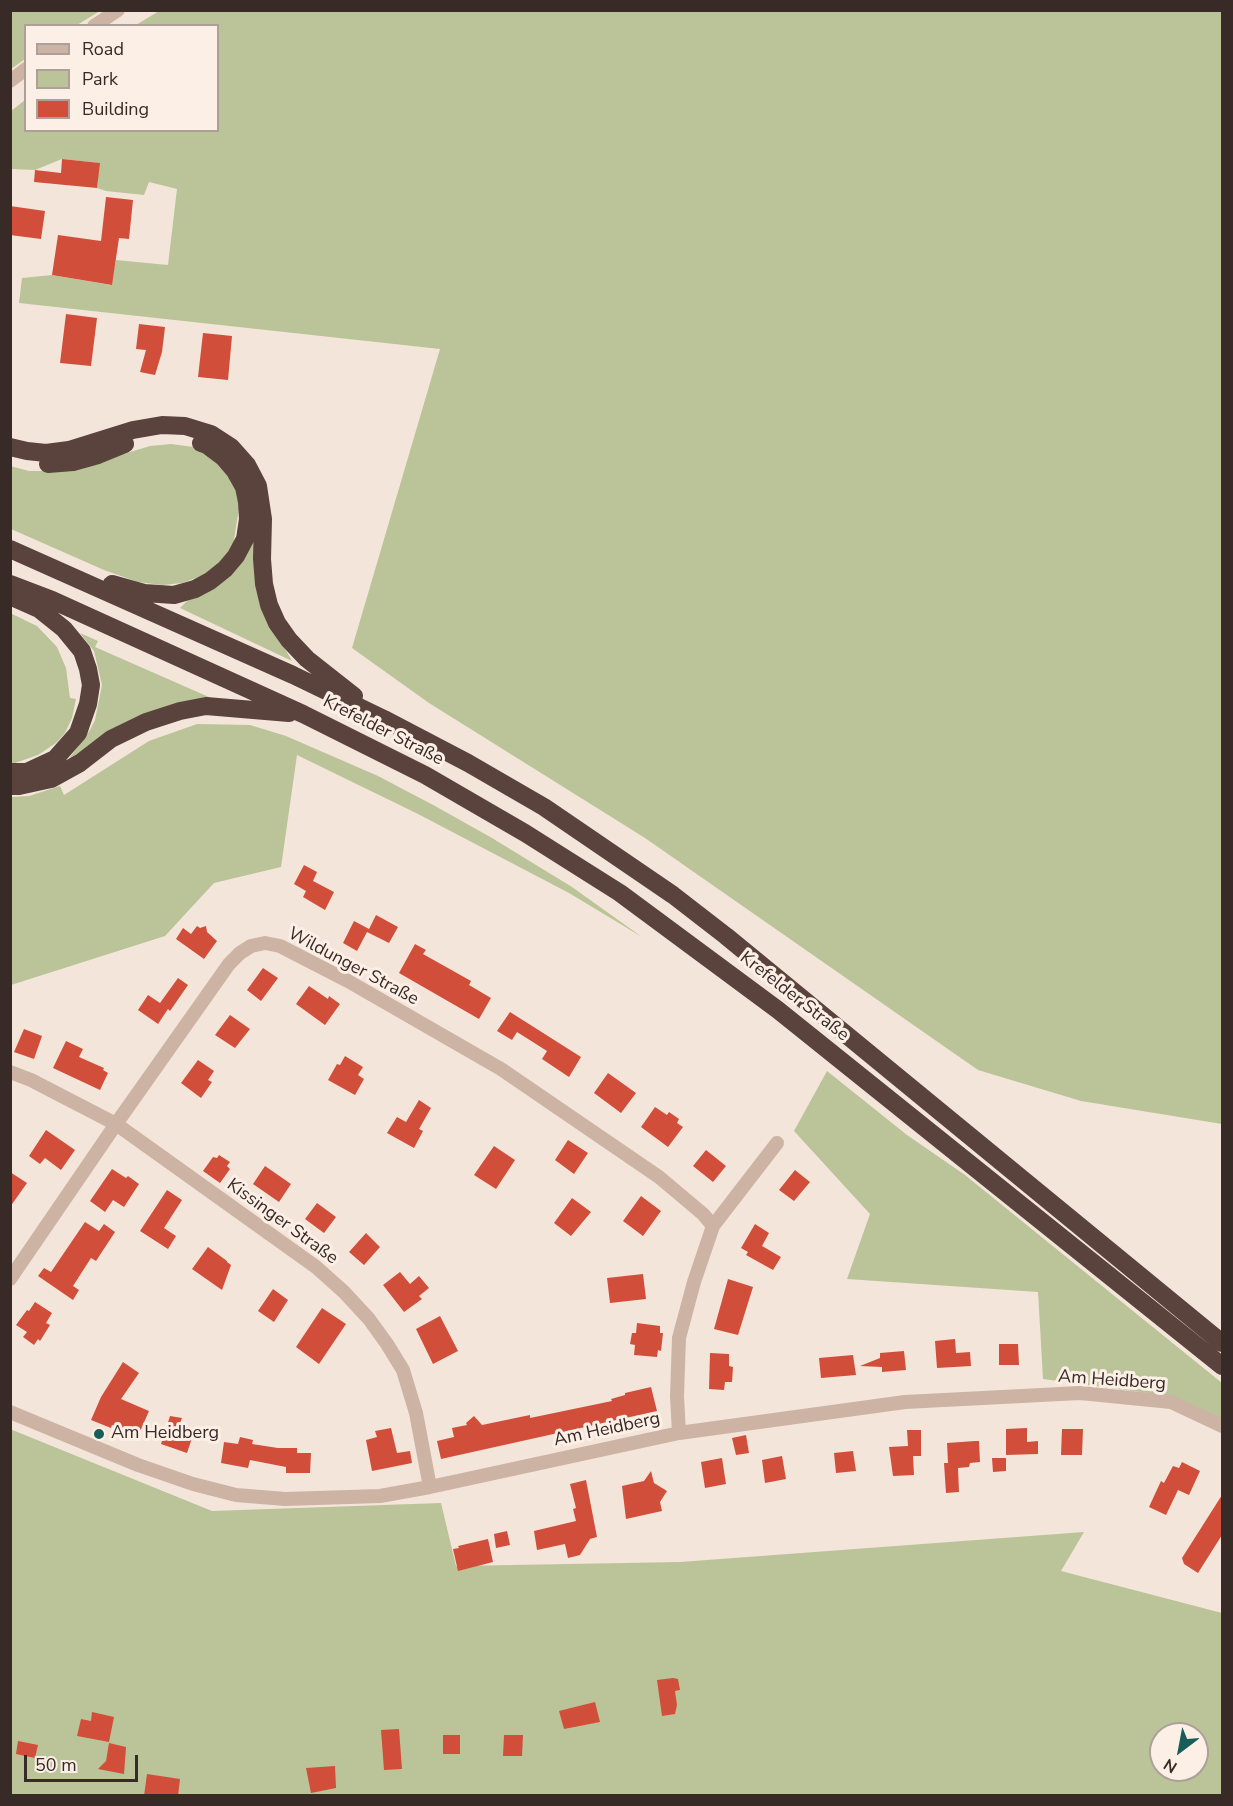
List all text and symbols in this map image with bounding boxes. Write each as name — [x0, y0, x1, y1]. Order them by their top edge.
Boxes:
legend — [24, 24, 219, 132]
text: Road — [82, 37, 124, 61]
text: Park — [82, 67, 118, 91]
text: Building — [82, 97, 149, 121]
street label: Krefelder Straße — [319, 691, 447, 771]
street label: Wildunger Straße — [284, 923, 422, 1011]
street label: Krefelder Straße — [735, 948, 853, 1046]
street label: Kissinger Straße — [222, 1174, 342, 1270]
street label: Am Heidberg — [1057, 1366, 1167, 1396]
street label: Am Heidberg — [552, 1408, 662, 1452]
place label: Am Heidberg — [111, 1423, 219, 1445]
marker: Am Heidberg — [92, 1427, 106, 1441]
north arrow — [1149, 1722, 1209, 1782]
scale bar — [27, 1743, 141, 1781]
text: 50 m — [35, 1753, 77, 1777]
text: N — [1160, 1753, 1181, 1778]

